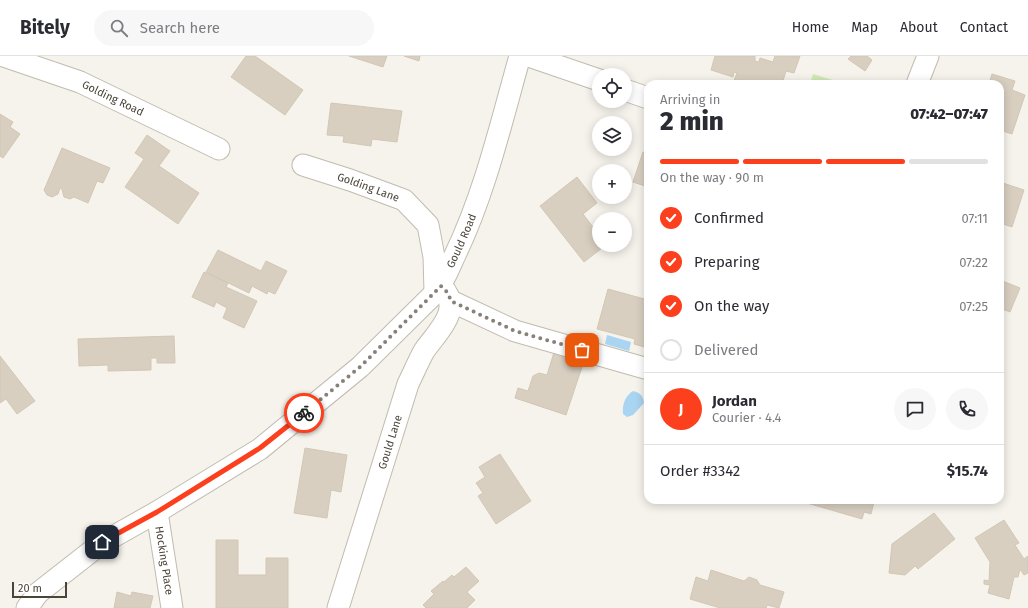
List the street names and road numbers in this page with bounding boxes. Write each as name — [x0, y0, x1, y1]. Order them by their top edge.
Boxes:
street label: Golding Road — [80, 78, 146, 118]
street label: Golding Lane — [336, 170, 401, 204]
street label: Gould Road — [444, 212, 479, 270]
street label: Gould Lane — [375, 413, 404, 471]
street label: Hocking Place — [153, 525, 176, 596]

